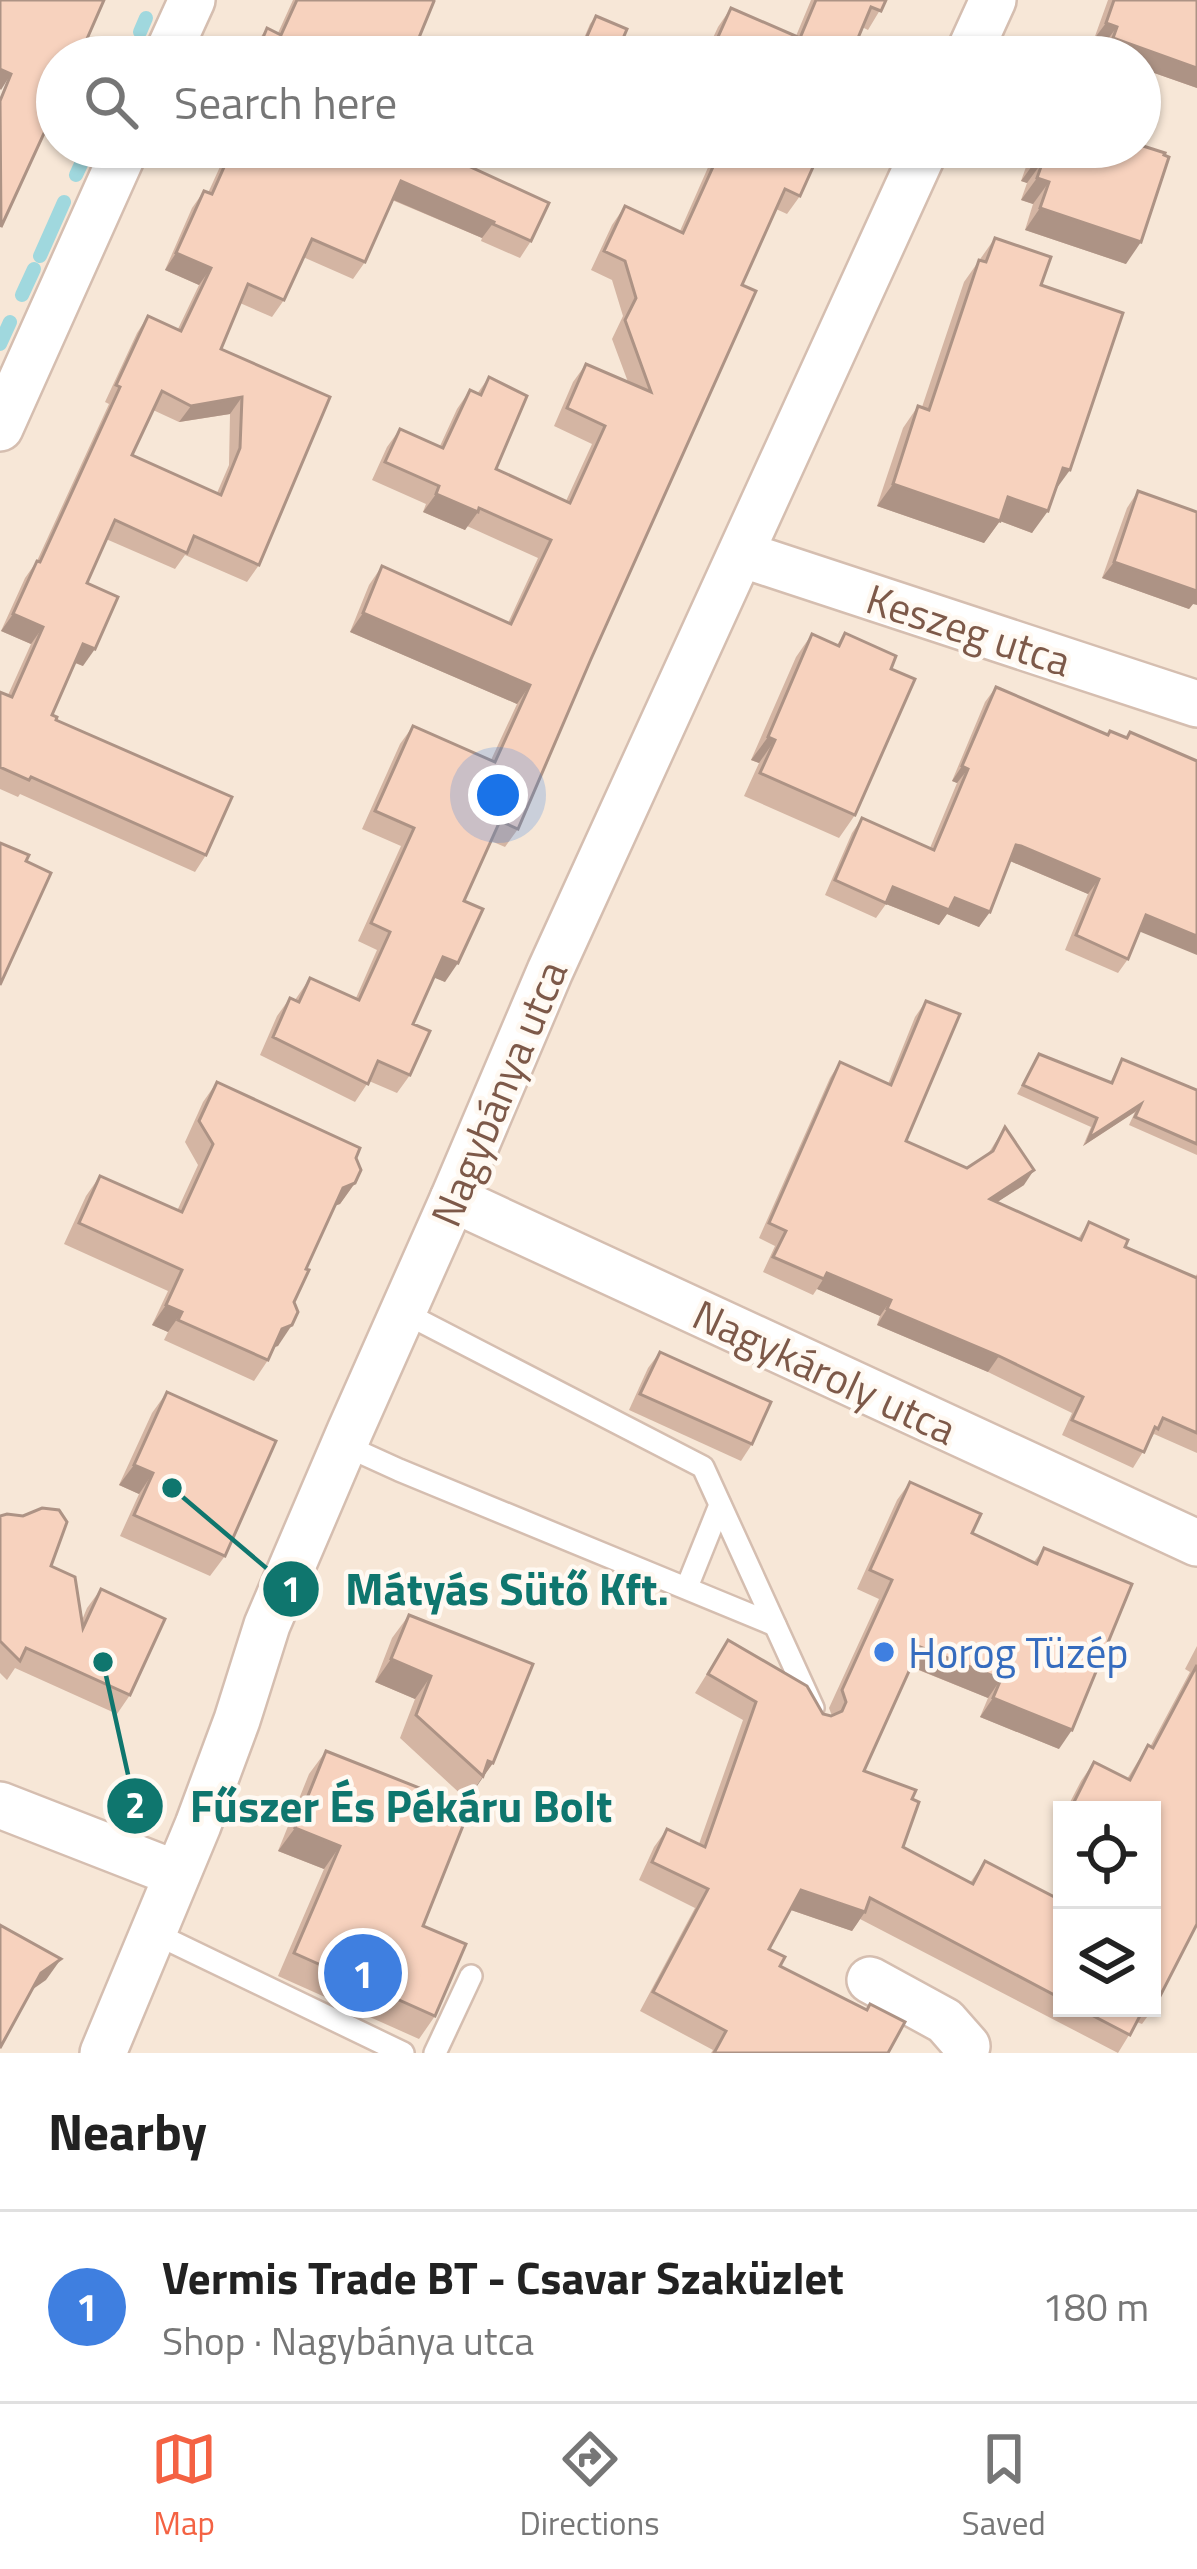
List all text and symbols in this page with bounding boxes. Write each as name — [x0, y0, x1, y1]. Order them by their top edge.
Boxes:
search box — [36, 36, 1161, 168]
text: Search here — [174, 68, 397, 136]
icon: search — [78, 69, 144, 135]
street label: Keszeg utca — [859, 566, 1079, 692]
your location — [468, 765, 528, 825]
street label: Nagybánya utca — [413, 950, 583, 1236]
street label: Nagykároly utca — [683, 1282, 967, 1460]
callout: Mátyás Sütő Kft. — [261, 1549, 693, 1630]
text: Mátyás Sütő Kft. — [345, 1554, 669, 1622]
text: 1 — [281, 1561, 301, 1616]
place label: Horog Tüzép — [908, 1620, 1129, 1684]
marker: Horog Tüzép — [871, 1639, 897, 1665]
callout: Fűszer És Pékáru Bolt — [105, 1765, 636, 1846]
text: Fűszer És Pékáru Bolt — [190, 1771, 612, 1839]
text: 2 — [125, 1777, 145, 1832]
map controls — [1053, 1801, 1161, 2017]
button: locate — [1053, 1801, 1161, 1909]
button: layers — [1053, 1909, 1161, 2017]
pin: 1 — [324, 1928, 402, 2018]
text: Nearby — [48, 2092, 207, 2170]
text: Vermis Trade BT - Csavar Szaküzlet — [162, 2243, 844, 2311]
text: 1 — [76, 2277, 98, 2336]
text: 180 m — [1042, 2277, 1149, 2336]
text: Shop · Nagybánya utca — [162, 2311, 534, 2370]
tab: Map — [151, 2426, 217, 2548]
tab: Directions — [520, 2426, 659, 2548]
tab: Saved — [962, 2426, 1046, 2548]

